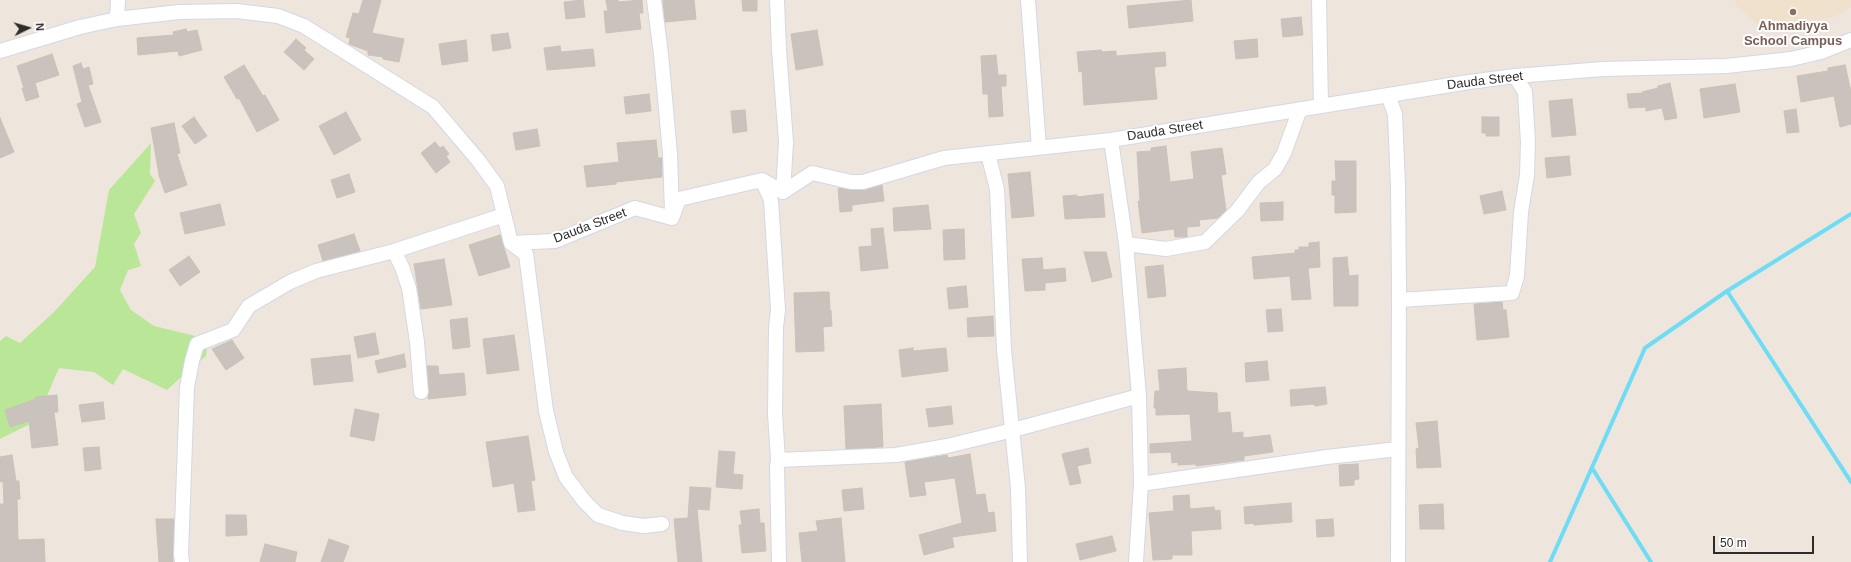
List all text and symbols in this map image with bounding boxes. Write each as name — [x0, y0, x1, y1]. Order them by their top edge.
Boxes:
marker: Ahmadiyya School Campus — [1788, 7, 1798, 17]
north arrow — [8, 8, 48, 48]
place label: Ahmadiyya School Campus — [1744, 18, 1842, 49]
text: N — [34, 22, 46, 31]
street label: Dauda Street — [1446, 69, 1524, 93]
street label: Dauda Street — [1126, 117, 1204, 145]
street label: Dauda Street — [551, 205, 629, 247]
scale bar — [1715, 528, 1816, 554]
text: 50 m — [1720, 536, 1747, 550]

